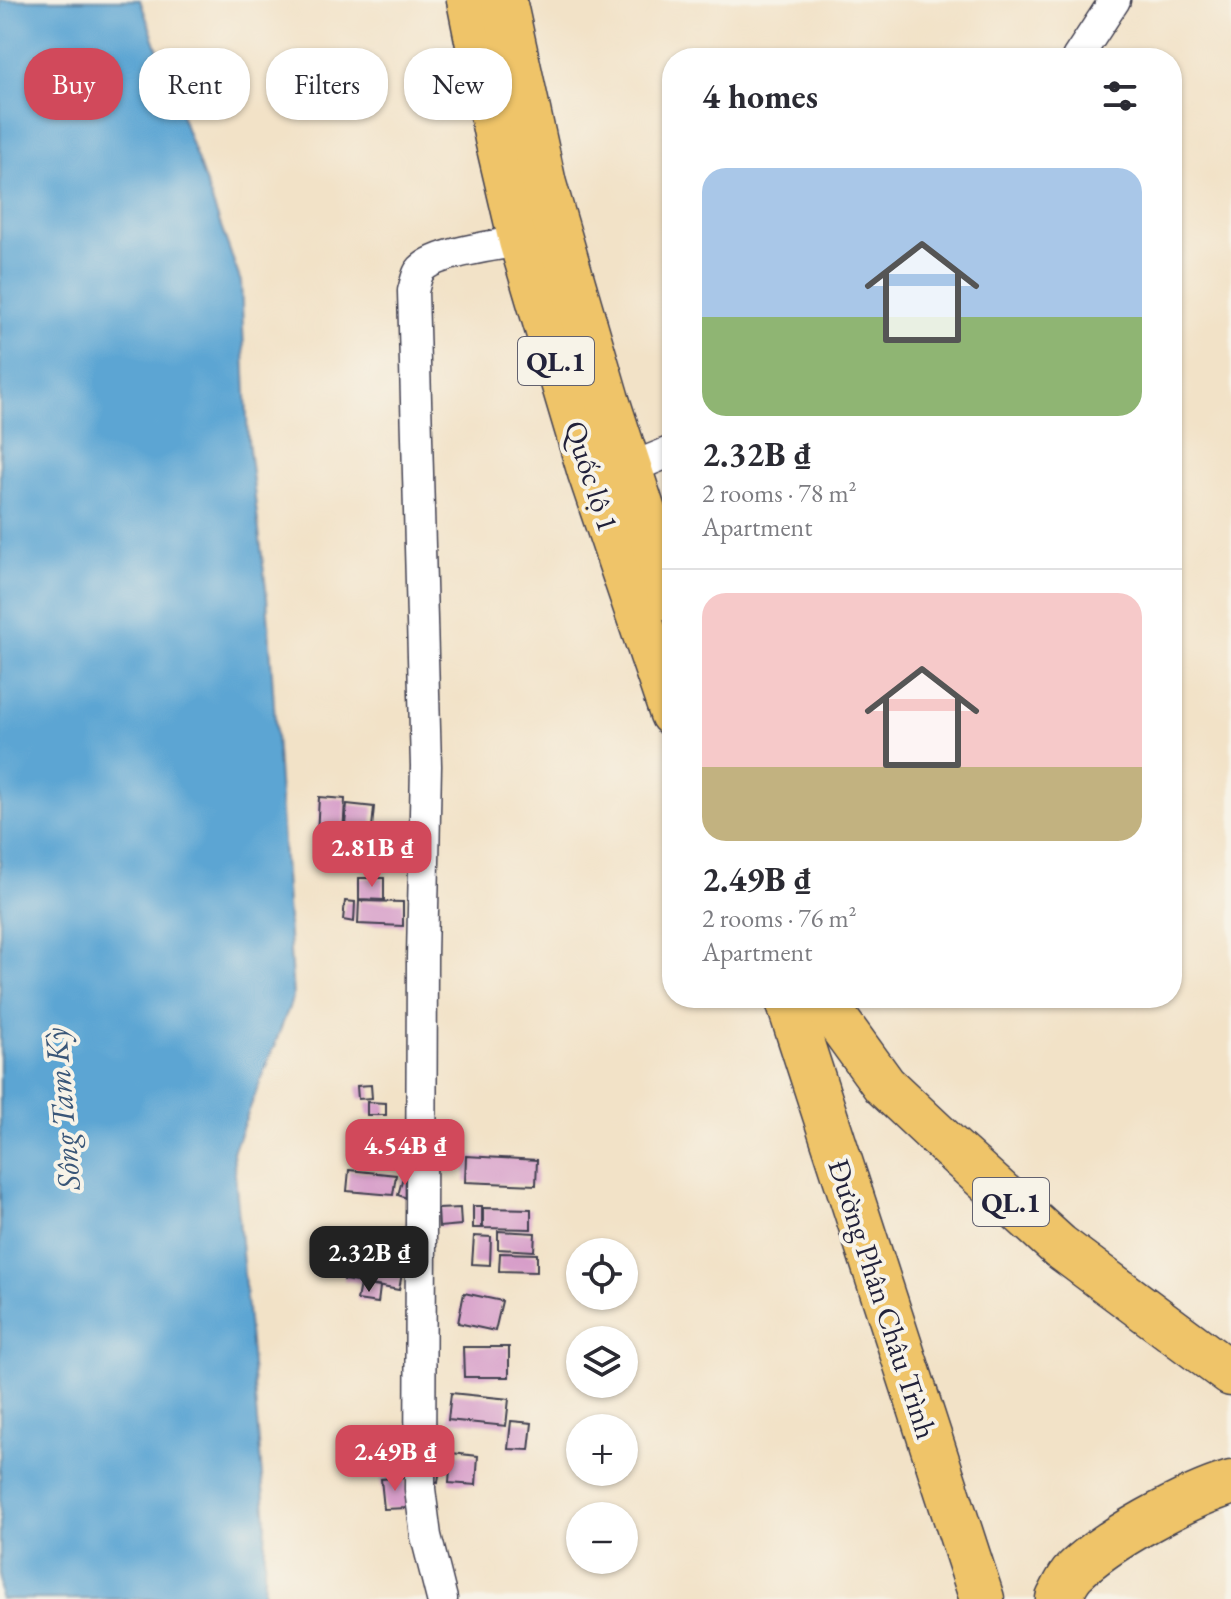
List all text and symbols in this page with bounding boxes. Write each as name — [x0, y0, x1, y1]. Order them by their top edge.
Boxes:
chip: Buy — [24, 48, 123, 120]
chip: Rent — [139, 48, 250, 120]
chip: Filters — [266, 48, 388, 120]
chip: New — [404, 48, 512, 120]
text: 4 homes — [702, 74, 818, 118]
icon: filters — [1098, 74, 1142, 118]
icon: home — [850, 220, 994, 364]
road number: QL.1 — [518, 337, 594, 385]
street label: Quốc lộ 1 — [556, 416, 628, 536]
text: 2.32B ₫ — [702, 432, 811, 476]
text: 2 rooms · 78 m² — [702, 476, 857, 510]
text: Apartment — [702, 510, 812, 544]
icon: home — [850, 645, 994, 789]
pin: 2.81B ₫ — [298, 821, 446, 889]
text: 2.81B ₫ — [330, 830, 414, 864]
text: 2.49B ₫ — [702, 857, 811, 901]
text: 2 rooms · 76 m² — [702, 901, 857, 935]
text: Apartment — [702, 935, 812, 969]
water label: Sông Tam Kỳ — [34, 1026, 90, 1193]
pin: 4.54B ₫ — [331, 1119, 479, 1187]
text: 4.54B ₫ — [363, 1128, 447, 1162]
street label: Đường Phân Châu Trình — [819, 1154, 947, 1444]
road number: QL.1 — [973, 1178, 1049, 1226]
pin: 2.32B ₫ — [295, 1226, 443, 1294]
text: 2.32B ₫ — [327, 1235, 411, 1269]
map controls — [566, 1238, 638, 1574]
button: locate — [566, 1238, 638, 1310]
button: layers — [566, 1326, 638, 1398]
button: + — [566, 1414, 638, 1486]
pin: 2.49B ₫ — [321, 1425, 469, 1493]
text: 2.49B ₫ — [353, 1434, 437, 1468]
button: − — [566, 1502, 638, 1574]

